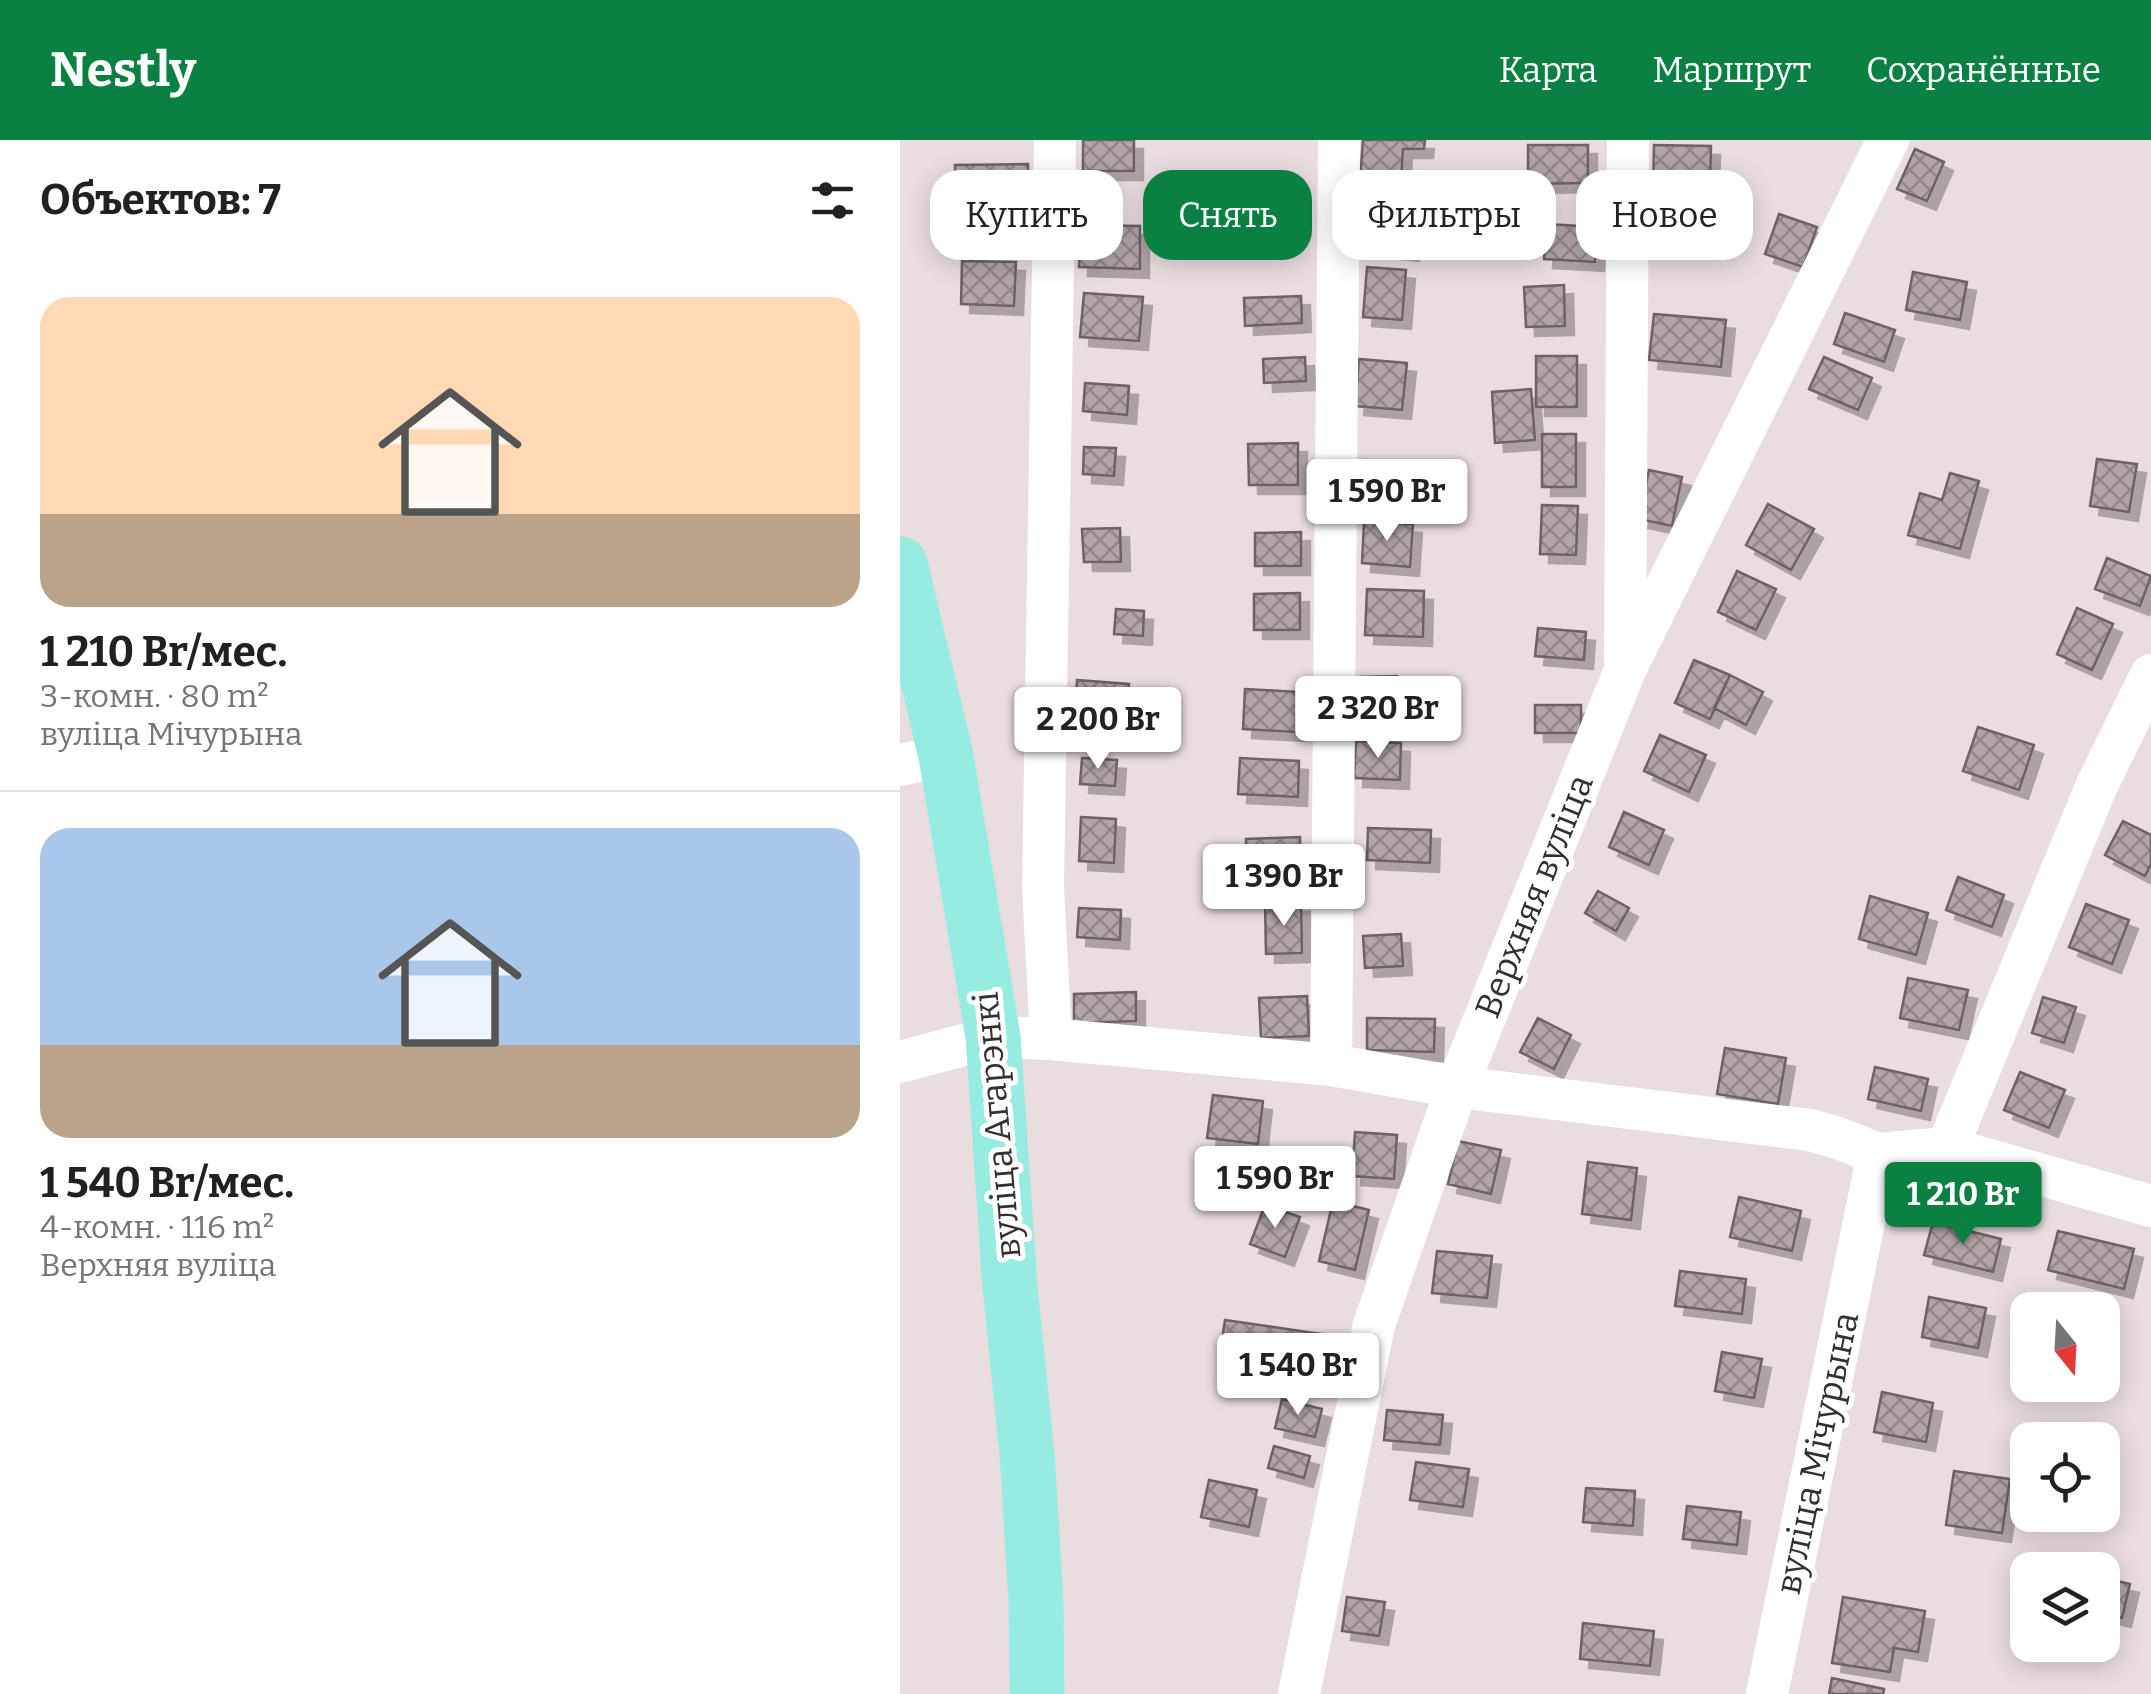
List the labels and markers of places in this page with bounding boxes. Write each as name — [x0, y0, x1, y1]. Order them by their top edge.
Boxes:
pin: 1 590 Br — [1284, 459, 1490, 544]
pin: 2 320 Br — [1275, 676, 1481, 761]
pin: 2 200 Br — [995, 687, 1201, 772]
pin: 1 390 Br — [1181, 844, 1387, 929]
pin: 1 590 Br — [1172, 1146, 1378, 1231]
pin: 1 210 Br — [1860, 1162, 2066, 1247]
pin: 1 540 Br — [1195, 1333, 1401, 1418]

